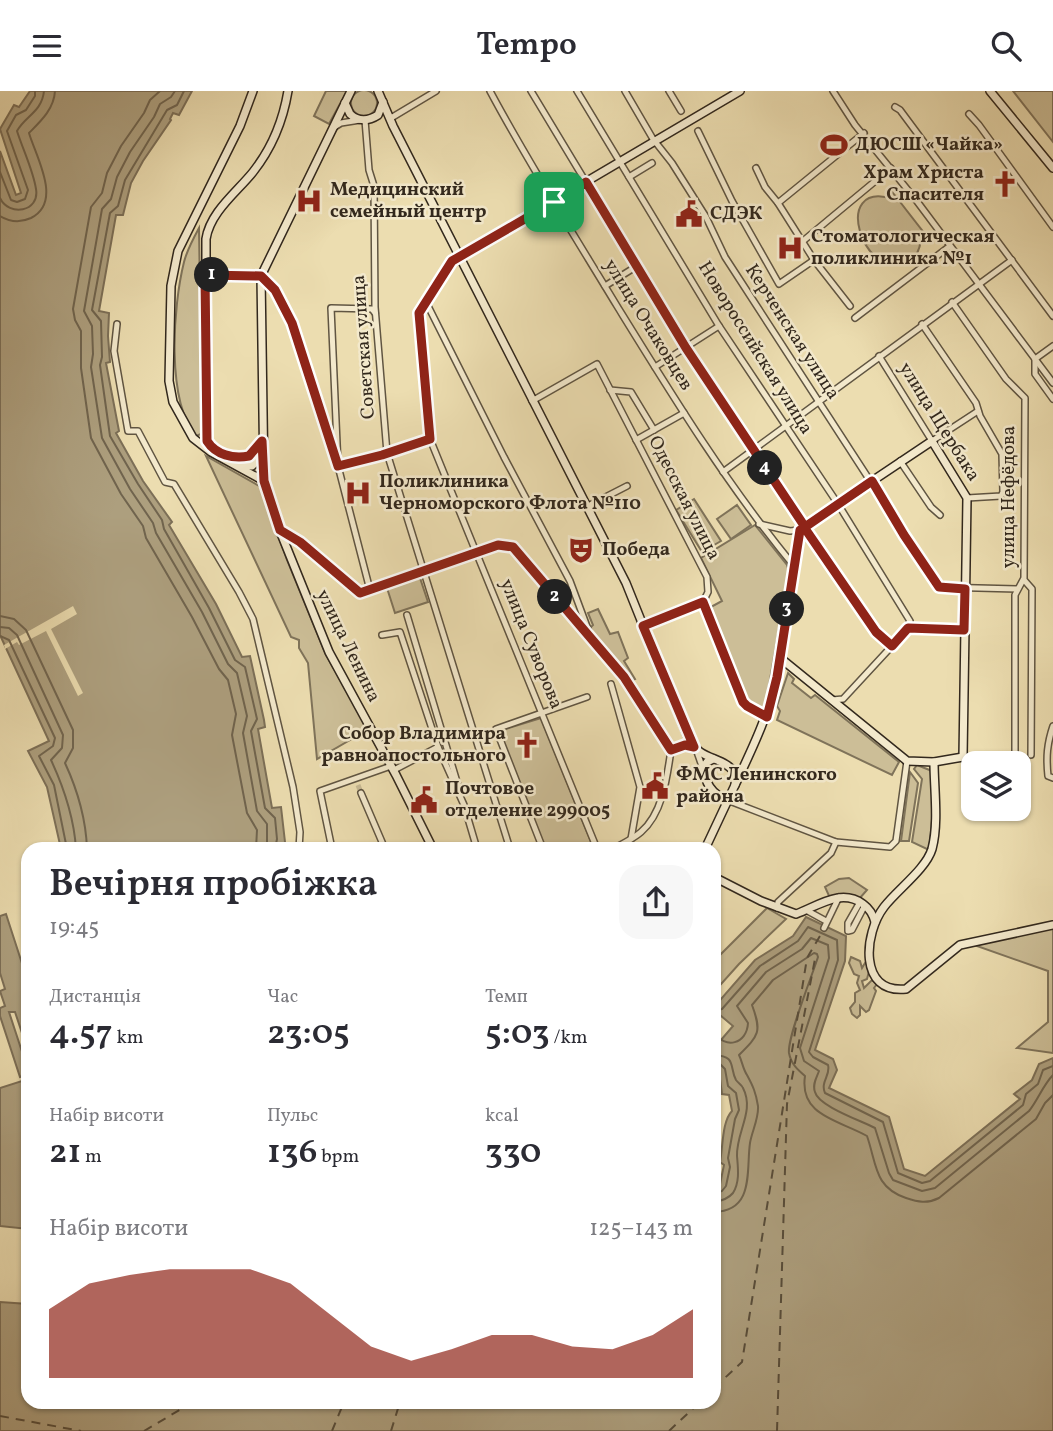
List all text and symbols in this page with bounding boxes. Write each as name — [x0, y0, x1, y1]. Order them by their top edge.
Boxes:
text: Tempo — [476, 24, 577, 68]
icon: menu — [28, 27, 66, 65]
icon: search — [987, 27, 1025, 65]
sports icon: ДЮСШ «Чайка» — [819, 130, 849, 160]
place label: ДЮСШ «Чайка» — [855, 132, 1003, 158]
place label: Храм Христа Спасителя — [863, 160, 984, 208]
church icon: Храм Христа Спасителя — [990, 169, 1020, 199]
pin — [524, 172, 584, 232]
place label: Медицинский семейный центр — [330, 177, 486, 225]
icon: arrive — [535, 183, 573, 221]
hospital icon: Медицинский семейный центр — [294, 186, 324, 216]
public building icon: СДЭК — [674, 199, 704, 229]
place label: СДЭК — [710, 201, 763, 227]
place label: Стоматологическая поликлиника №1 — [811, 224, 995, 272]
hospital icon: Стоматологическая поликлиника №1 — [775, 233, 805, 263]
street label: улица Очаковцев — [597, 254, 699, 396]
pin: 1 — [194, 257, 230, 293]
street label: Новороссийская улица — [691, 257, 819, 439]
street label: Керченская улица — [738, 259, 846, 405]
text: 1 — [208, 261, 215, 287]
street label: Советская улица — [346, 274, 382, 420]
street label: улица Щербака — [892, 358, 986, 486]
street label: улица Нефёдова — [996, 426, 1022, 568]
street label: Одесская улица — [641, 431, 727, 565]
pin: 4 — [748, 451, 782, 485]
text: 4 — [759, 454, 770, 480]
place label: Поликлиника Черноморского Флота №110 — [379, 469, 641, 517]
hospital icon: Поликлиника Черноморского Флота №110 — [343, 478, 373, 508]
theatre icon: Победа — [566, 535, 596, 565]
place label: Победа — [602, 537, 670, 563]
street label: улица Суворова — [493, 575, 569, 713]
pin: 2 — [538, 580, 572, 615]
text: 2 — [550, 583, 559, 609]
street label: улица Ленина — [309, 585, 387, 707]
pin: 3 — [770, 591, 804, 627]
text: 3 — [782, 595, 791, 621]
place label: Собор Владимира равноапостольного — [321, 721, 506, 769]
church icon: Собор Владимира равноапостольного — [512, 730, 542, 760]
map controls — [961, 751, 1031, 821]
button: layers — [961, 751, 1031, 821]
place label: ФМС Ленинского района — [676, 762, 837, 810]
public building icon: ФМС Ленинского района — [640, 771, 670, 801]
place label: Почтовое отделение 299005 — [445, 776, 610, 824]
public building icon: Почтовое отделение 299005 — [409, 785, 439, 815]
text: Вечірня пробіжка — [49, 859, 378, 912]
button: share — [619, 865, 693, 939]
text: 19:45 — [49, 912, 99, 944]
text: Дистанція — [49, 984, 141, 1010]
text: Час — [267, 984, 298, 1010]
text: Темп — [485, 984, 528, 1010]
text: 4.57 — [49, 1010, 113, 1058]
text: 23:05 — [267, 1010, 350, 1058]
text: 5:03 — [485, 1010, 550, 1058]
text: km — [113, 1025, 144, 1051]
text: /km — [550, 1025, 588, 1051]
text: Набір висоти — [49, 1103, 164, 1129]
text: Пульс — [267, 1103, 318, 1129]
text: kcal — [485, 1103, 519, 1129]
text: 21 — [49, 1129, 81, 1177]
text: 136 — [267, 1129, 317, 1177]
text: 330 — [485, 1129, 541, 1177]
text: m — [81, 1144, 102, 1170]
text: bpm — [317, 1144, 359, 1170]
text: Набір висоти — [49, 1213, 188, 1245]
text: 125–143 m — [589, 1213, 693, 1245]

